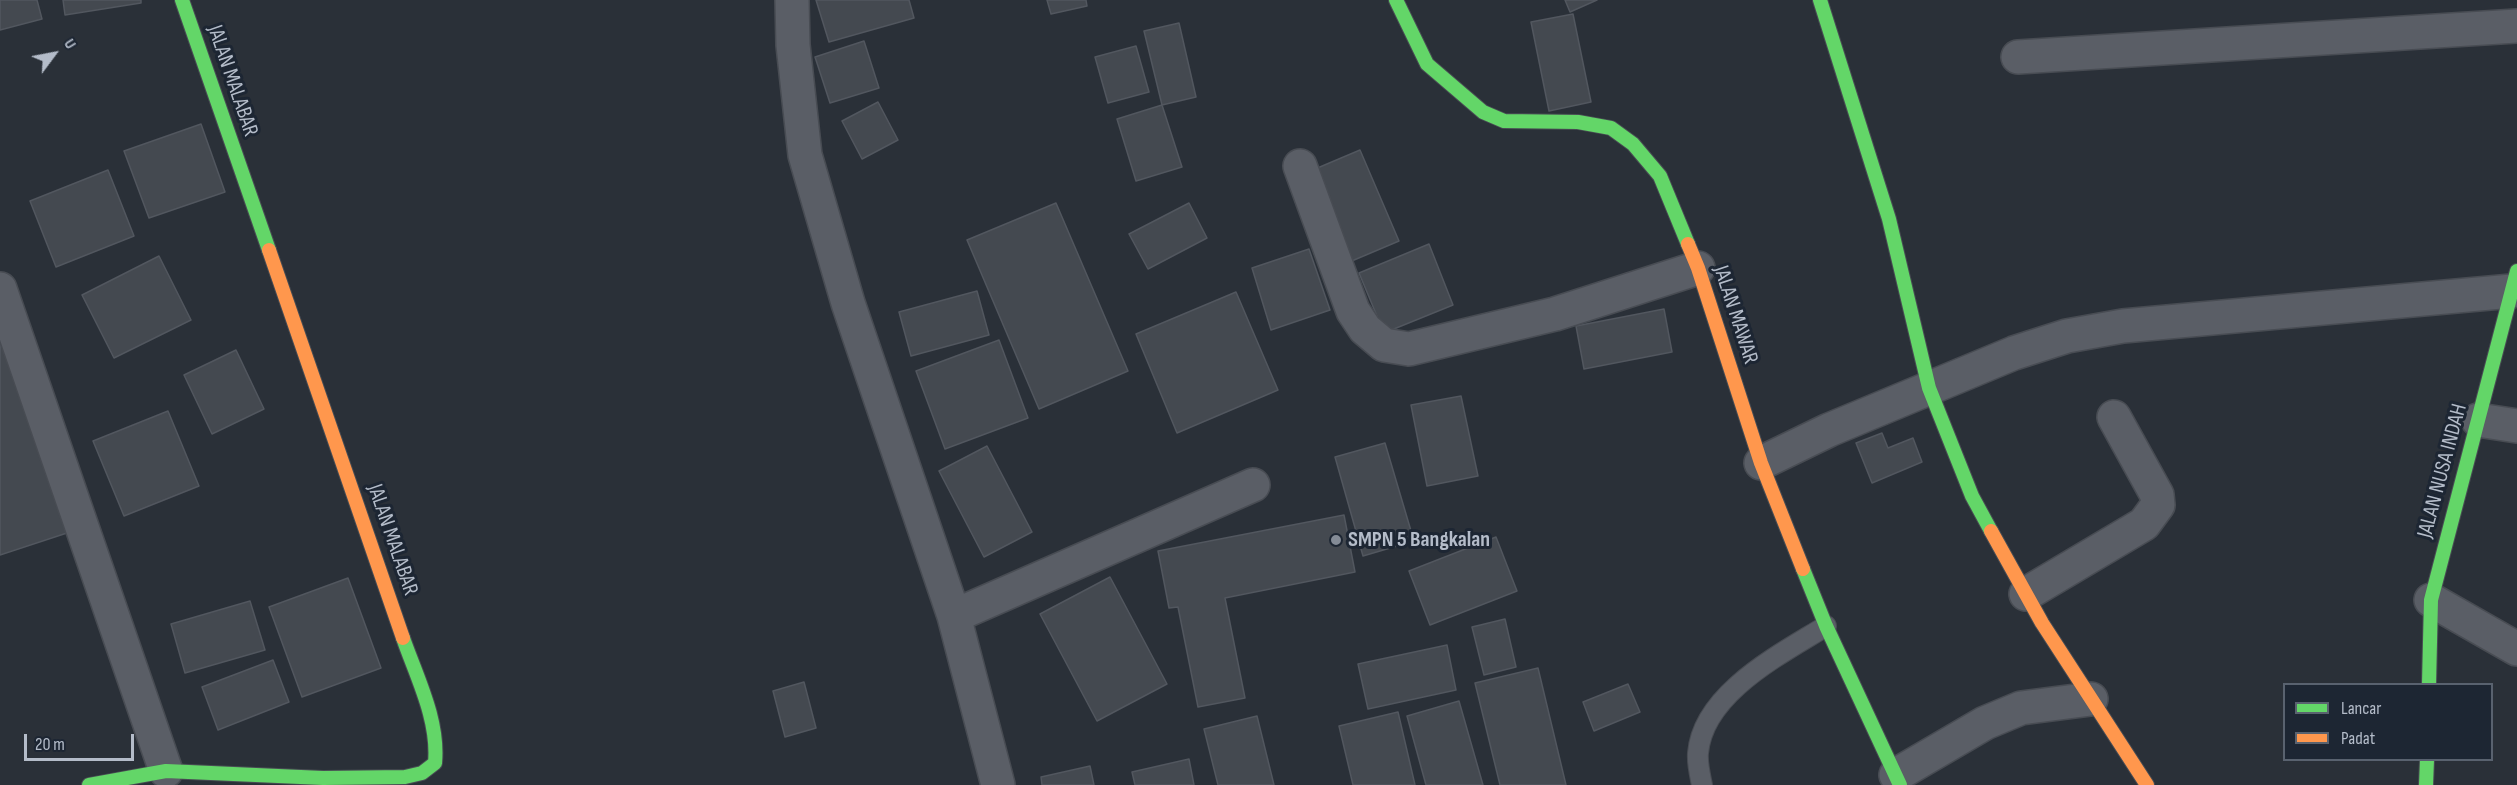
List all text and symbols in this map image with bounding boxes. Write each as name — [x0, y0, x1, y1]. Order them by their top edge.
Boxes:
street label: JALAN MALABAR — [201, 22, 263, 140]
north arrow — [24, 24, 84, 84]
text: U — [59, 36, 80, 53]
street label: JALAN MAWAR — [1707, 263, 1763, 367]
street label: JALAN NUSA INDAH — [2412, 401, 2474, 541]
street label: JALAN MALABAR — [361, 481, 423, 599]
place label: SMPN 5 Bangkalan — [1348, 527, 1490, 553]
marker: SMPN 5 Bangkalan — [1329, 533, 1343, 547]
legend — [2283, 683, 2493, 761]
text: Lancar — [2341, 698, 2381, 719]
scale bar — [27, 722, 136, 760]
text: Padat — [2341, 728, 2375, 749]
text: 20 m — [35, 734, 65, 755]

